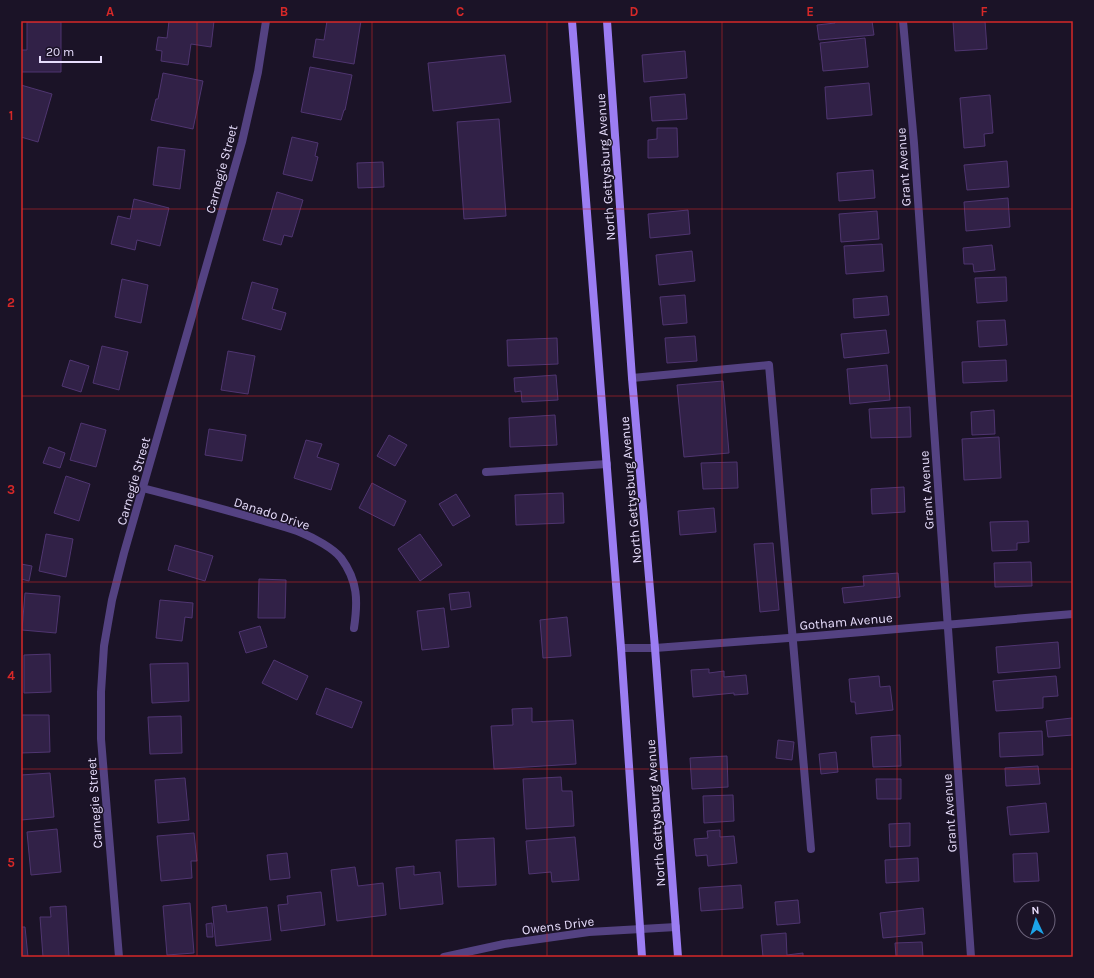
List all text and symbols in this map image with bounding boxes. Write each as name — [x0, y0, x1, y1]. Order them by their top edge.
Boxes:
text: A — [106, 4, 114, 19]
text: B — [280, 4, 288, 19]
text: C — [456, 4, 464, 19]
text: D — [630, 4, 639, 19]
text: E — [806, 4, 814, 19]
text: F — [980, 4, 988, 19]
scale bar — [40, 38, 101, 64]
text: 20 m — [46, 45, 74, 59]
street label: North Gettysburg Avenue — [593, 93, 618, 241]
text: 1 — [9, 108, 13, 123]
street label: Carnegie Street — [202, 123, 241, 215]
street label: Grant Avenue — [893, 127, 914, 207]
text: 2 — [7, 295, 15, 310]
street label: North Gettysburg Avenue — [617, 416, 644, 564]
street label: Carnegie Street — [114, 435, 153, 527]
street label: Grant Avenue — [916, 450, 937, 530]
text: 3 — [7, 482, 15, 497]
street label: Danado Drive — [232, 494, 312, 533]
street label: Gotham Avenue — [799, 610, 894, 633]
text: 4 — [7, 668, 15, 683]
street label: North Gettysburg Avenue — [643, 739, 668, 887]
street label: Carnegie Street — [84, 757, 105, 849]
street label: Grant Avenue — [939, 773, 960, 853]
text: 5 — [7, 855, 15, 870]
north arrow — [1016, 900, 1056, 940]
text: N — [1031, 904, 1040, 917]
street label: Owens Drive — [521, 914, 595, 937]

